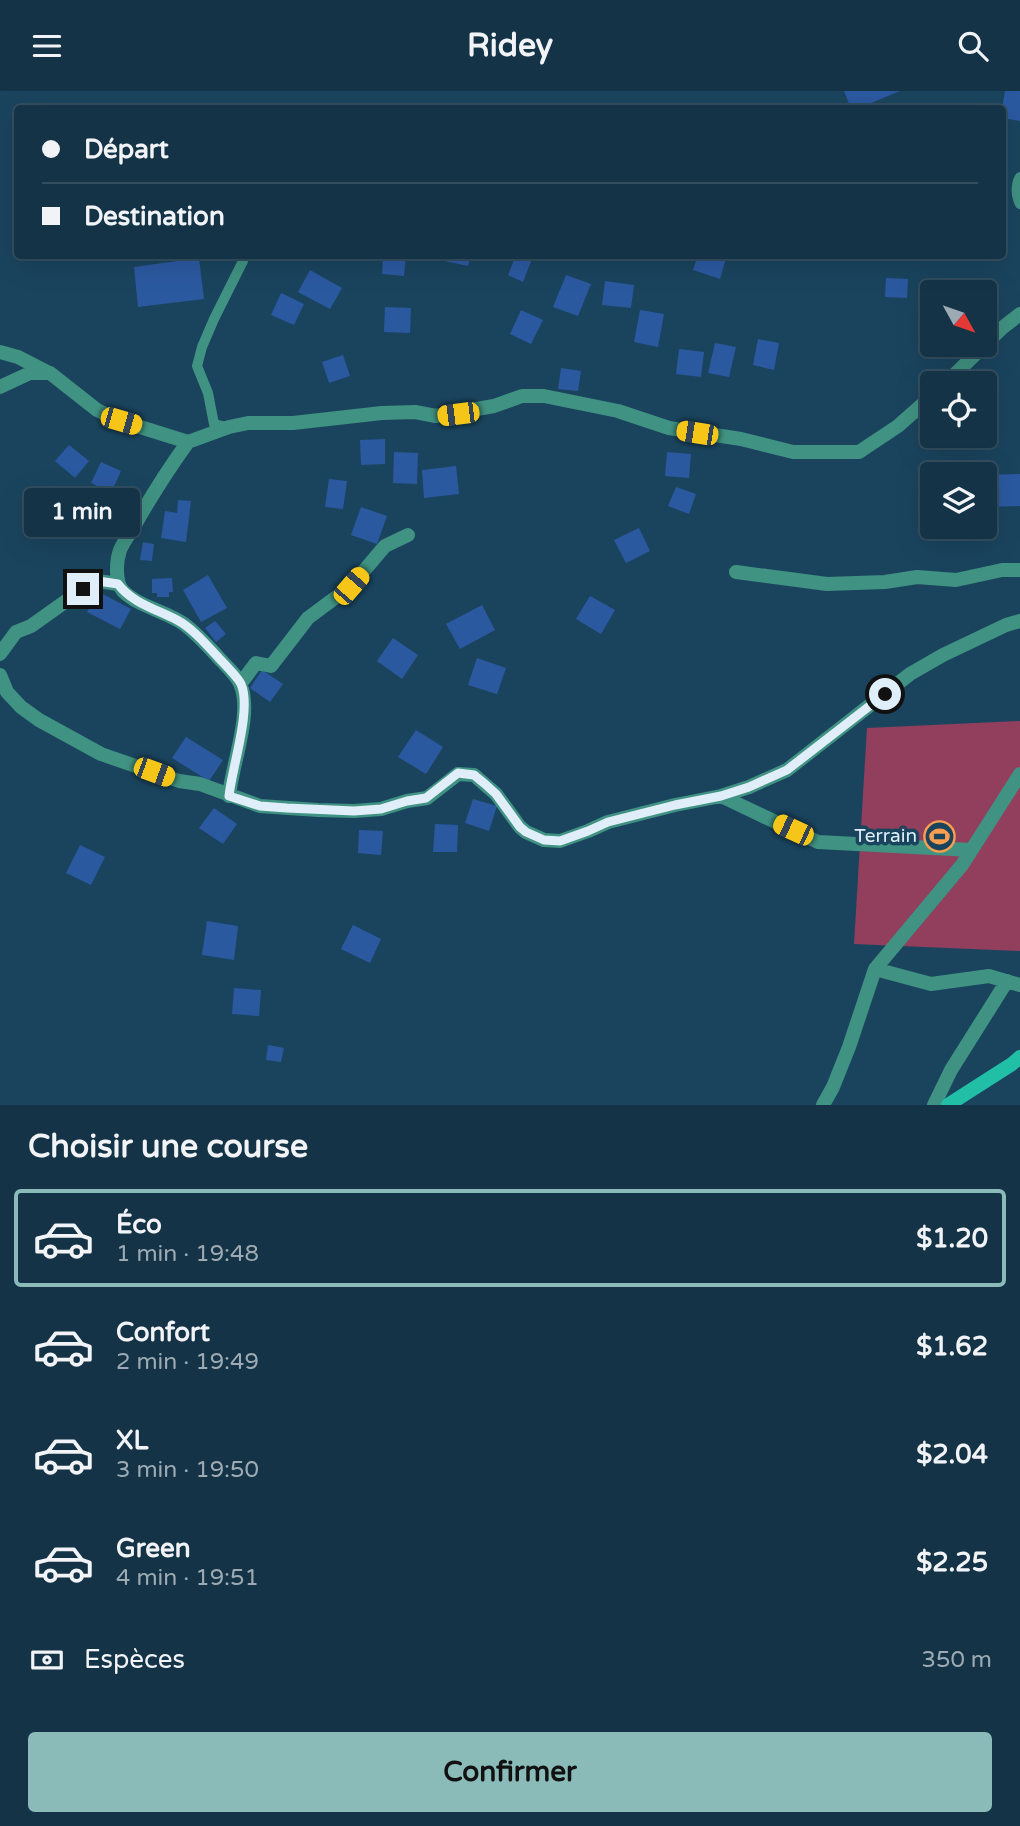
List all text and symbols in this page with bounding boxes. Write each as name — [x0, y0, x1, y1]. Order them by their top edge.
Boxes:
icon: menu — [28, 27, 66, 65]
text: Ridey — [467, 27, 553, 65]
icon: search — [954, 27, 992, 65]
text: Départ — [84, 134, 169, 165]
text: Destination — [84, 201, 225, 232]
north arrow — [920, 280, 998, 357]
map controls — [920, 280, 997, 539]
button: locate — [920, 371, 997, 448]
car — [436, 401, 481, 427]
car — [98, 405, 145, 437]
car — [675, 419, 720, 447]
button: layers — [920, 462, 997, 539]
callout: 1 min — [25, 487, 141, 537]
text: 1 min — [51, 498, 113, 526]
car — [330, 563, 373, 609]
route end — [67, 573, 99, 605]
route start — [869, 678, 901, 710]
car — [131, 755, 178, 789]
car — [770, 812, 817, 848]
sports icon: Terrain — [923, 819, 957, 853]
place label: Terrain — [854, 825, 917, 847]
text: Choisir une course — [28, 1128, 308, 1166]
icon: car — [32, 1207, 95, 1270]
text: Éco — [116, 1209, 162, 1240]
text: $1.20 — [916, 1223, 988, 1254]
text: 1 min · 19:48 — [116, 1240, 259, 1268]
icon: car — [32, 1315, 95, 1378]
text: Confort — [116, 1317, 210, 1348]
text: $1.62 — [916, 1331, 988, 1362]
text: 2 min · 19:49 — [116, 1348, 259, 1376]
icon: car — [32, 1423, 95, 1486]
text: XL — [116, 1425, 148, 1456]
text: $2.04 — [916, 1439, 988, 1470]
text: 3 min · 19:50 — [116, 1456, 259, 1484]
icon: car — [32, 1531, 95, 1594]
text: Green — [116, 1533, 191, 1564]
text: $2.25 — [916, 1547, 988, 1578]
text: 4 min · 19:51 — [116, 1564, 259, 1592]
icon: cash — [28, 1641, 66, 1679]
text: Espèces — [84, 1644, 185, 1675]
text: 350 m — [922, 1646, 992, 1674]
button: Confirmer — [28, 1732, 992, 1812]

